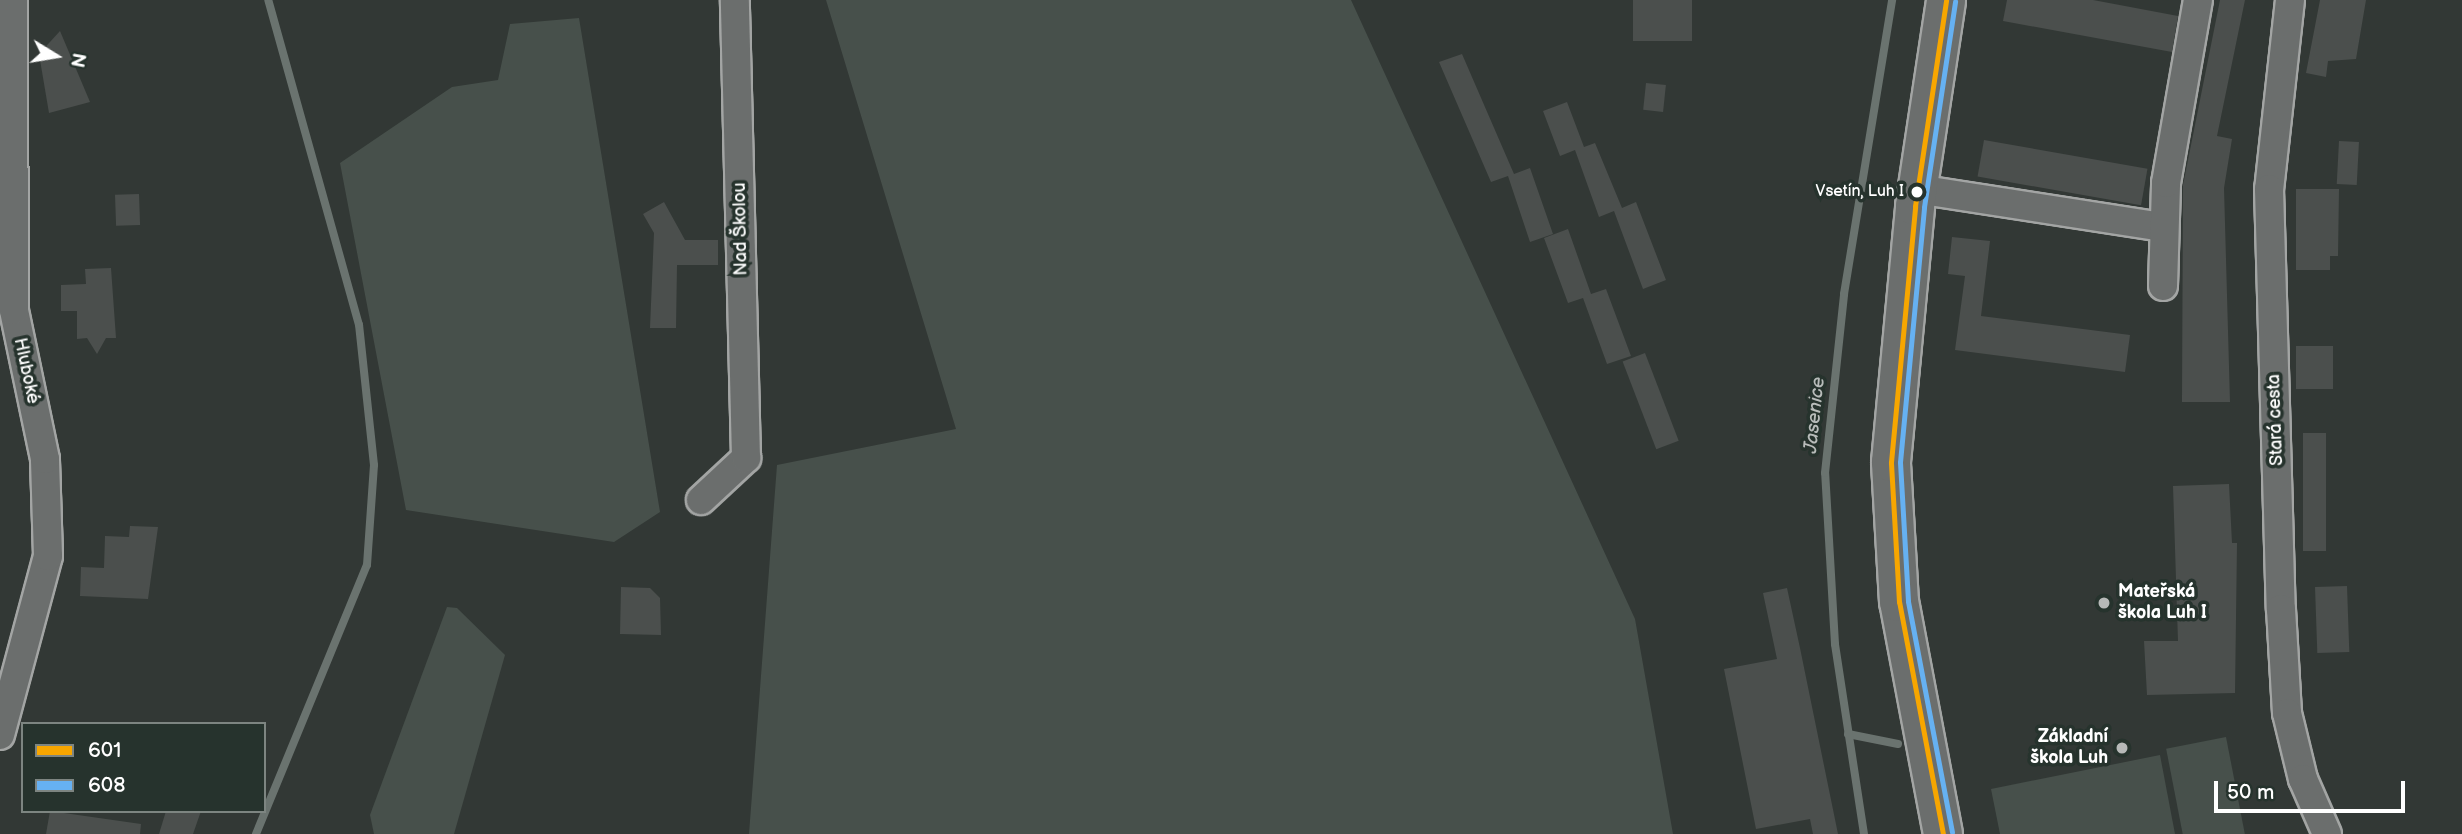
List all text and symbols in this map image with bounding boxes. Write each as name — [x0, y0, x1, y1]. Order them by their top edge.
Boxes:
north arrow — [21, 21, 91, 91]
text: N — [64, 51, 90, 69]
street label: Nad Školou — [729, 182, 753, 276]
place label: Vsetín, Luh I — [1816, 182, 1904, 202]
marker: Vsetín, Luh I — [1910, 185, 1924, 199]
street label: Hluboké — [8, 336, 44, 406]
street label: Stará cesta — [2264, 374, 2288, 466]
water label: Jasenice — [1800, 376, 1830, 454]
place label: Mateřská škola Luh I — [2118, 582, 2207, 624]
marker: Mateřská škola Luh I — [2096, 595, 2112, 611]
legend — [21, 722, 266, 813]
place label: Základní škola Luh — [2030, 727, 2108, 770]
text: 601 — [88, 738, 121, 763]
marker: Základní škola Luh — [2114, 740, 2130, 756]
scale bar — [2217, 768, 2408, 812]
text: 608 — [88, 773, 125, 798]
text: 50 m — [2227, 780, 2274, 805]

